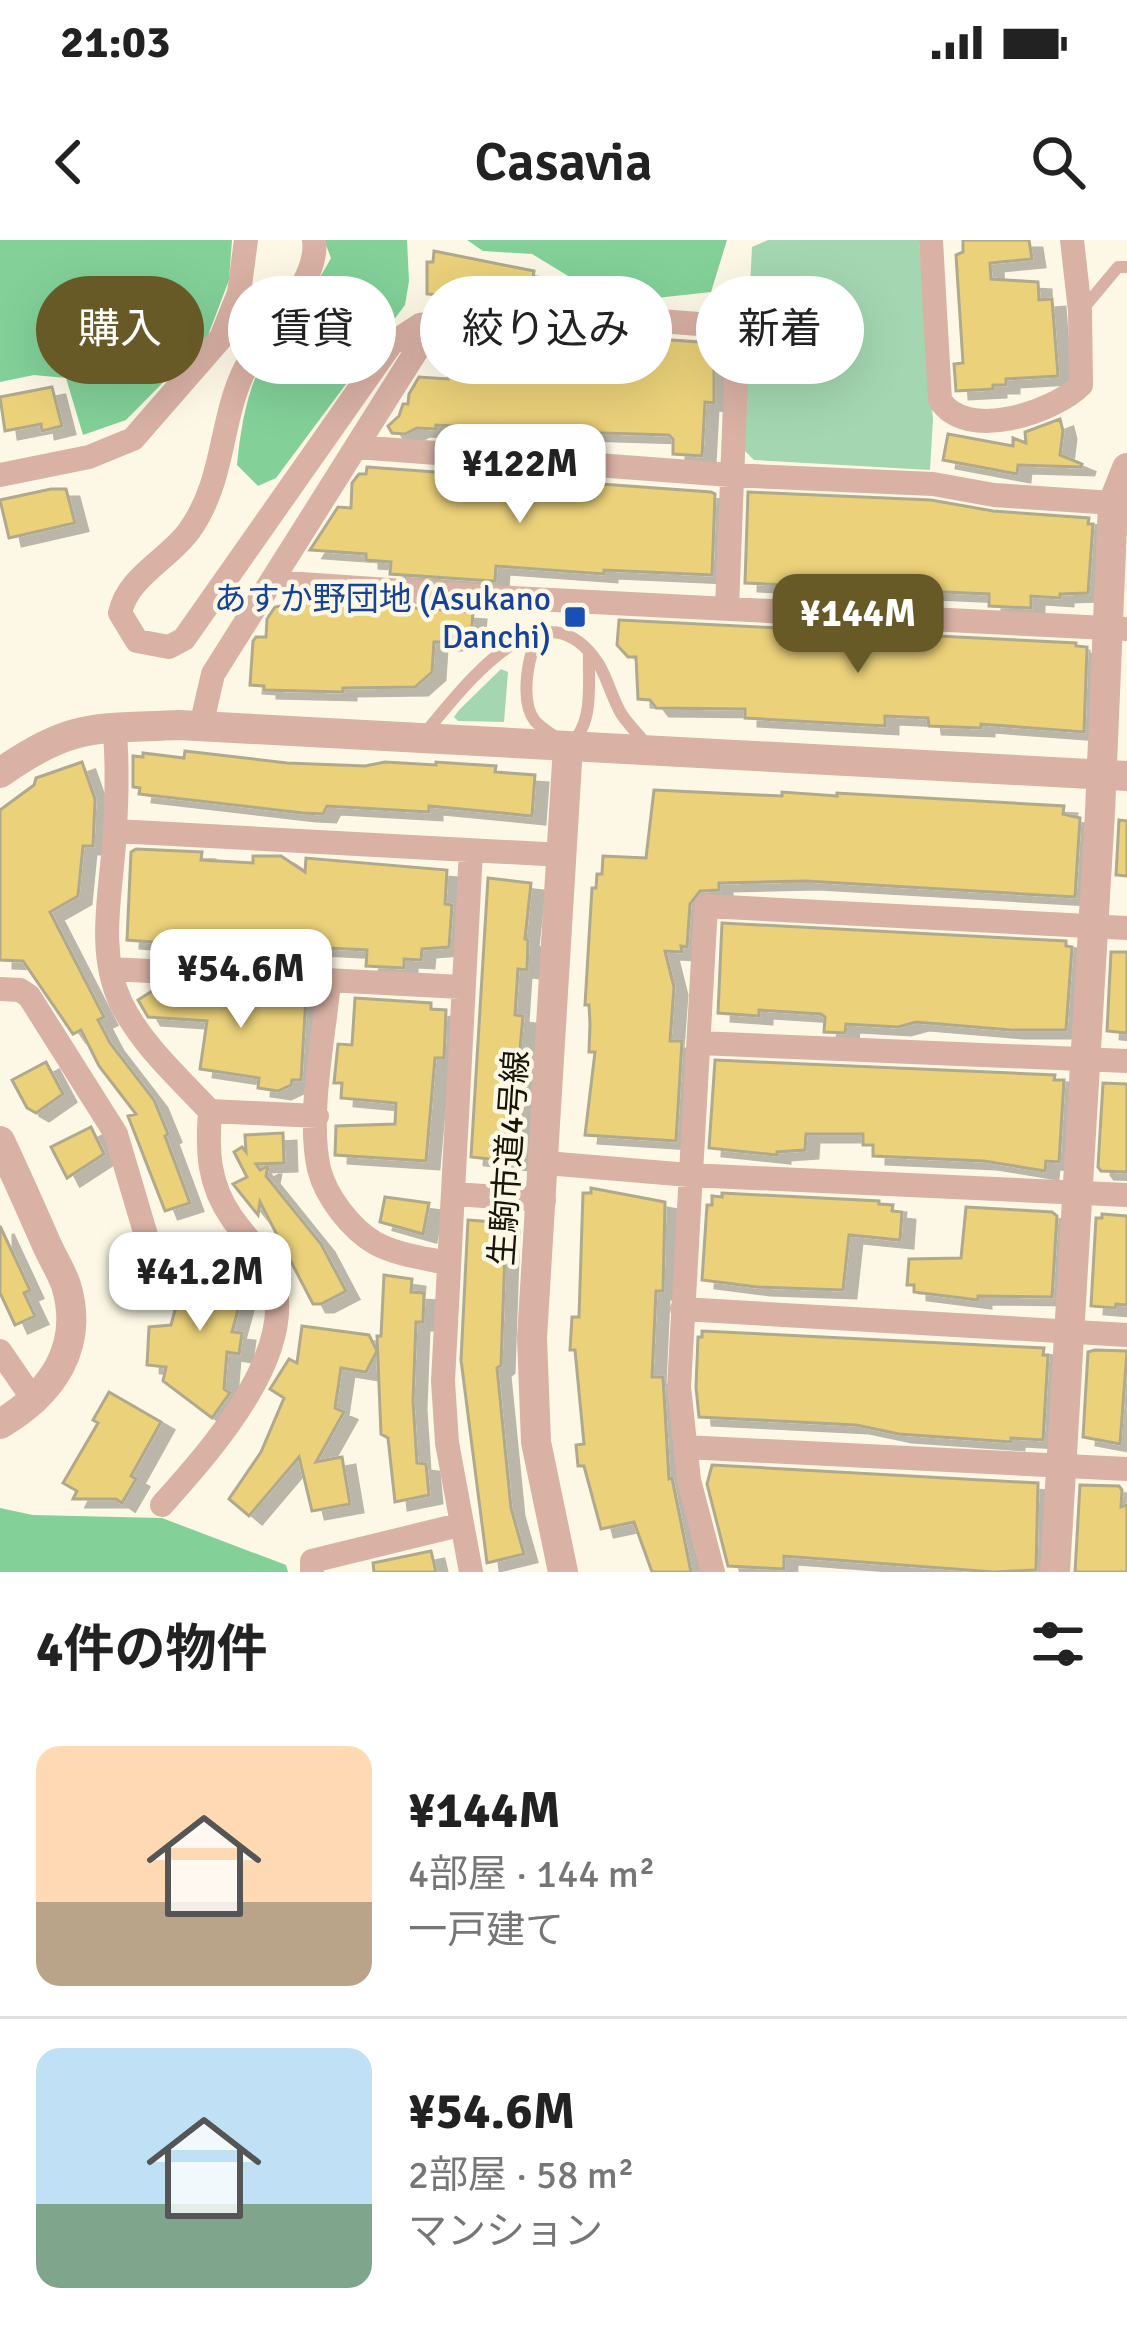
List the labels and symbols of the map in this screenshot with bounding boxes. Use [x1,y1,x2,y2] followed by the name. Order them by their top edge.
[436,424,604,526] pin: ¥122M
[774,574,942,676] pin: ¥144M
[214,579,551,658] place label: あすか野団地 (Asukano Danchi)
[562,604,588,630] marker: あすか野団地 (Asukano Danchi)
[143,929,339,1031] pin: ¥54.6M
[482,1049,537,1267] street label: 生駒市道4号線
[102,1232,298,1334] pin: ¥41.2M

